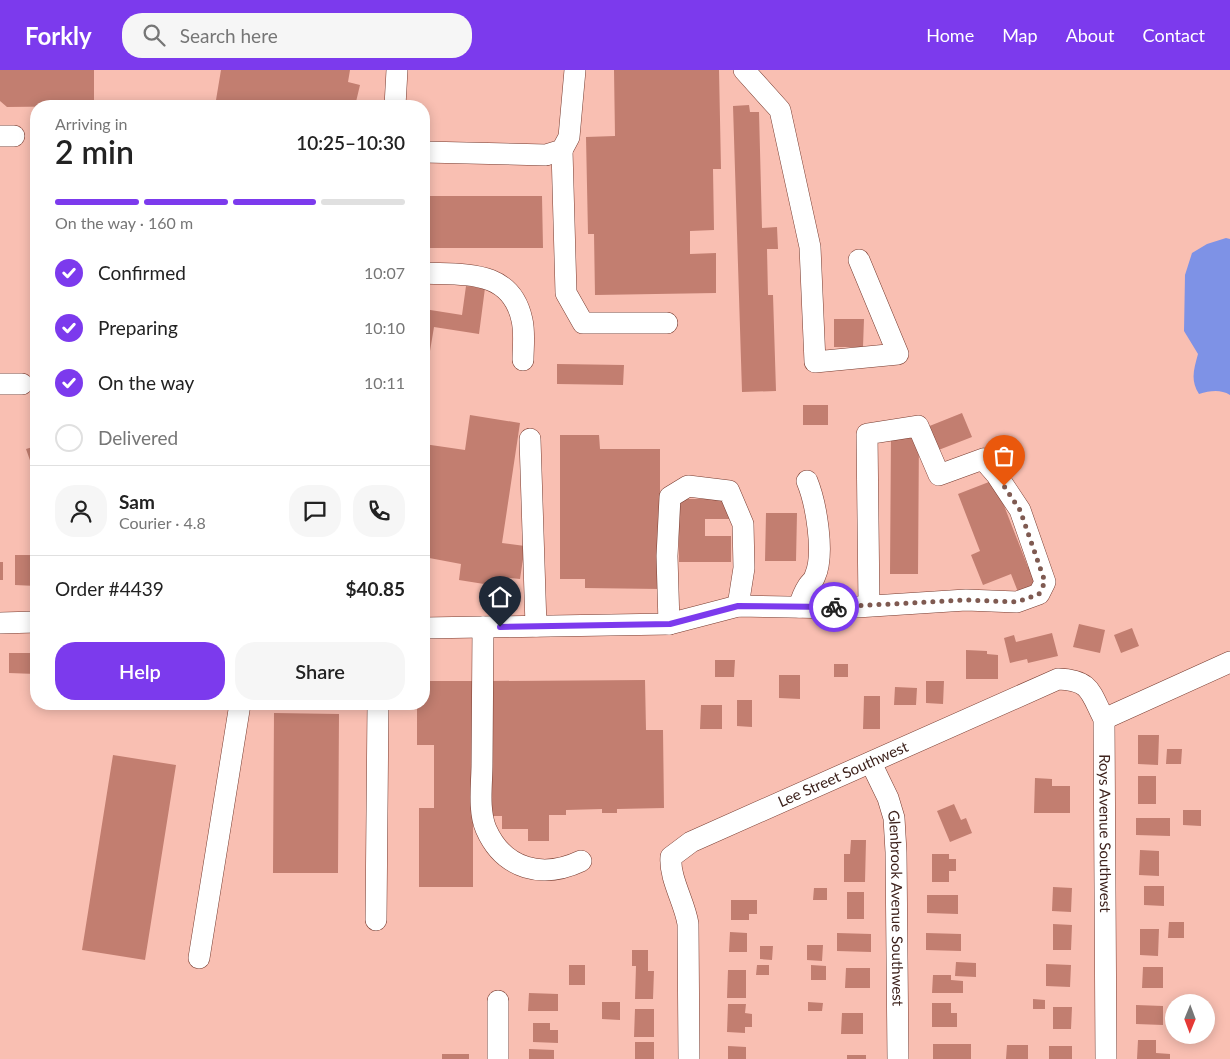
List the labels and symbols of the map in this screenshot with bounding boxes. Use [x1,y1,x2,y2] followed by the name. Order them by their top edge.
[983,435,1025,486] pin
[479,576,521,627] pin
[809,582,859,632] courier
[775,737,911,810] street label: Lee Street Southwest
[1096,754,1115,913] street label: Roys Avenue Southwest
[884,808,907,1007] street label: Glenbrook Avenue Southwest
[1165,994,1215,1044] north arrow

